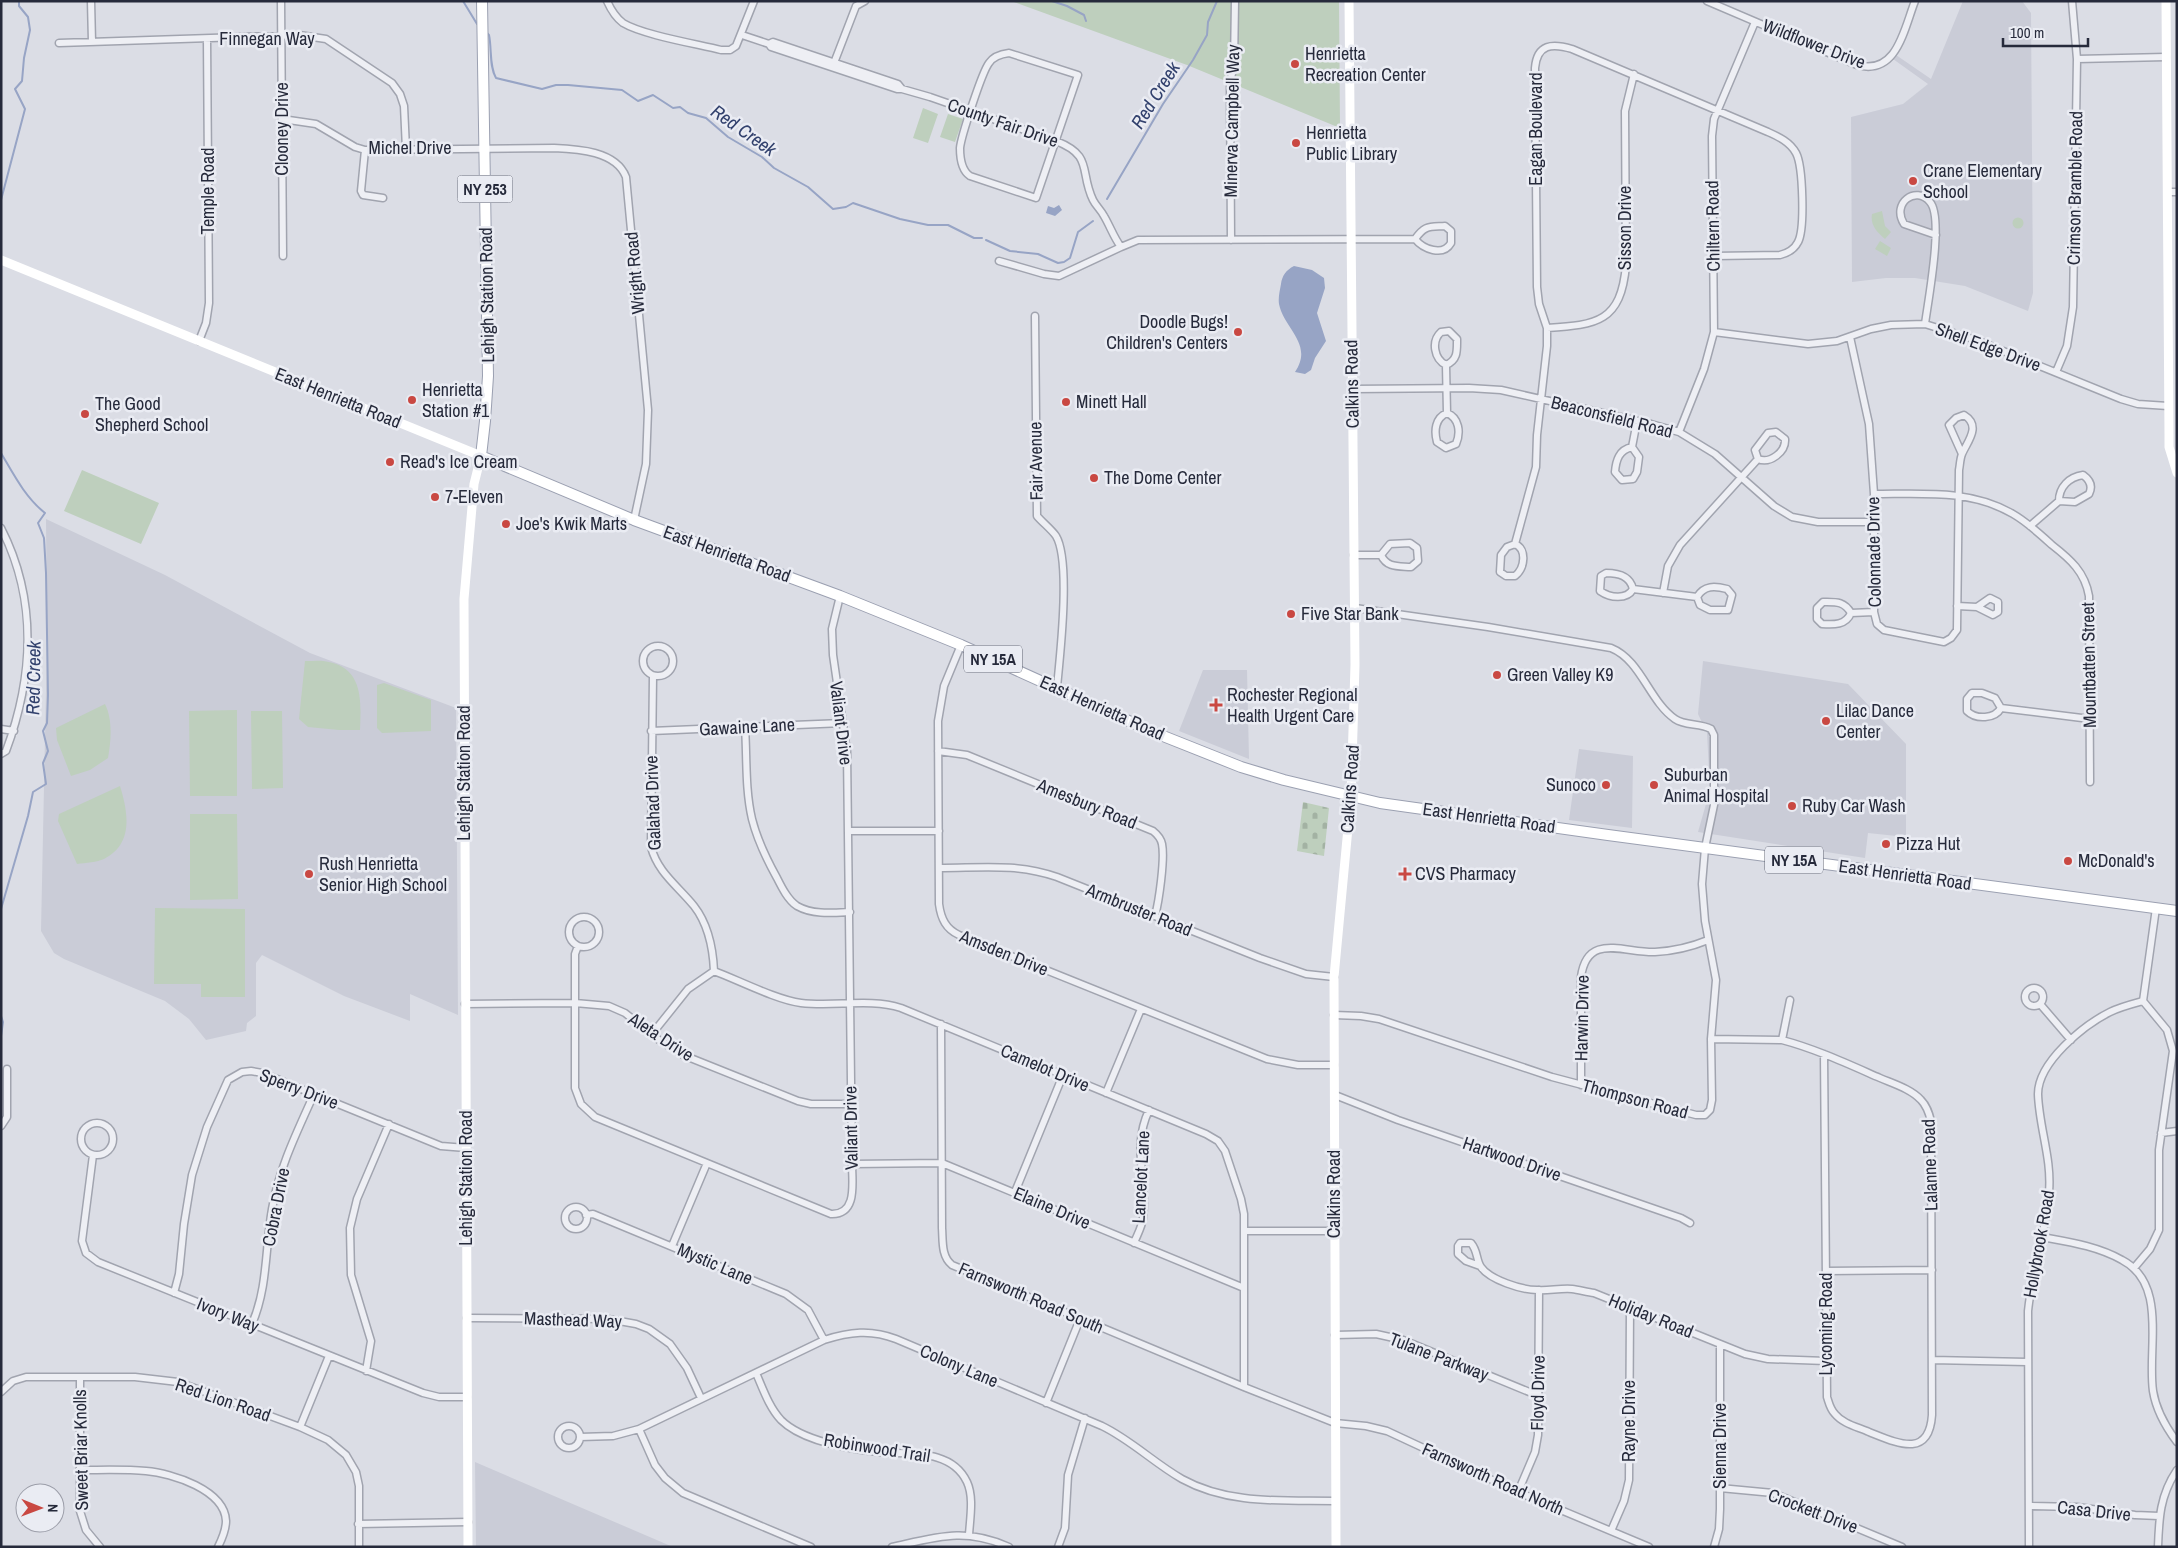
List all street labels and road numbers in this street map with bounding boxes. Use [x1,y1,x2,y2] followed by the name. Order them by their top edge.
[1759,12,1869,75] street label: Wildflower Drive
[219,26,315,51] street label: Finnegan Way
[1218,44,1245,198] street label: Minerva Campbell Way
[1523,72,1548,186] street label: Eagan Boulevard
[269,82,294,176] street label: Clooney Drive
[944,92,1062,153] street label: County Fair Drive
[2061,111,2088,265] street label: Crimson Bramble Road
[369,135,451,160] street label: Michel Drive
[195,148,220,234] street label: Temple Road
[458,175,512,202] road number: NY 253
[1699,180,1726,272] street label: Chiltern Road
[1612,186,1637,270] street label: Sisson Drive
[473,227,500,363] street label: Lehigh Station Road
[618,231,651,315] street label: Wright Road
[1932,316,2044,377] street label: Shell Edge Drive
[1338,339,1365,429] street label: Calkins Road
[271,361,405,434] street label: East Henrietta Road
[1549,389,1676,444] street label: Beaconsfield Road
[1022,421,1049,501] street label: Fair Avenue
[1860,496,1887,608] street label: Colonnade Drive
[660,519,794,588] street label: East Henrietta Road
[2075,602,2102,728] street label: Mountbatten Street
[964,646,1022,672] road number: NY 15A
[1036,669,1168,746] street label: East Henrietta Road
[824,680,859,766] street label: Valiant Drive
[451,705,476,841] street label: Lehigh Station Road
[698,712,796,741] street label: Gawaine Lane
[1334,744,1365,834] street label: Calkins Road
[638,755,667,851] street label: Galahad Drive
[1033,772,1141,835] street label: Amesbury Road
[1421,796,1557,839] street label: East Henrietta Road
[1765,846,1823,874] road number: NY 15A
[1837,853,1973,896] street label: East Henrietta Road
[1081,877,1196,942] street label: Armbruster Road
[955,923,1052,982] street label: Amsden Drive
[1568,975,1595,1061] street label: Harwin Drive
[623,1006,699,1067] street label: Aleta Drive
[997,1038,1093,1097] street label: Camelot Drive
[256,1062,342,1115] street label: Sperry Drive
[1579,1072,1691,1125] street label: Thompson Road
[837,1086,864,1170] street label: Valiant Drive
[453,1110,478,1246] street label: Lehigh Station Road
[1915,1119,1944,1211] street label: Lalanne Road
[1126,1130,1155,1224] street label: Lancelot Lane
[1460,1130,1565,1187] street label: Hartwood Drive
[1321,1150,1346,1238] street label: Calkins Road
[256,1165,295,1248] street label: Cobra Drive
[1010,1180,1094,1235] street label: Elaine Drive
[2017,1188,2060,1300] street label: Hollybrook Road
[674,1236,757,1291] street label: Mystic Lane
[955,1256,1107,1339] street label: Farnsworth Road South
[1813,1273,1838,1375] street label: Lycoming Road
[1605,1287,1697,1344] street label: Holiday Road
[193,1291,264,1339] street label: Ivory Way
[524,1305,623,1334] street label: Masthead Way
[1386,1326,1493,1387] street label: Tulane Parkway
[916,1338,1002,1393] street label: Colony Lane
[1524,1355,1551,1431] street label: Floyd Drive
[172,1372,274,1428] street label: Red Lion Road
[1616,1380,1641,1462] street label: Rayne Drive
[67,1389,94,1511] street label: Sweet Briar Knolls
[1707,1403,1732,1489] street label: Sienna Drive
[822,1427,932,1468] street label: Robinwood Trail
[1418,1436,1568,1521] street label: Farnsworth Road North
[1765,1482,1862,1539] street label: Crockett Drive
[2056,1494,2132,1527] street label: Casa Drive

